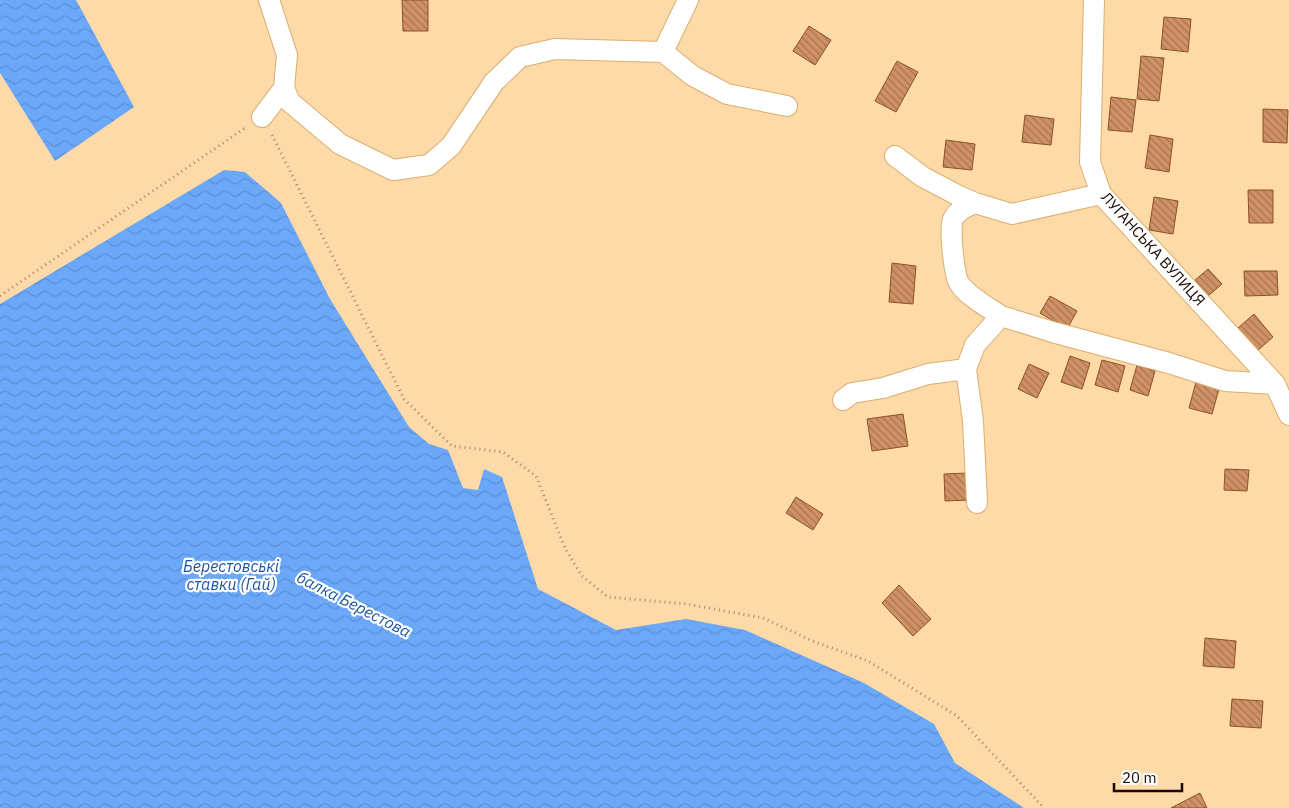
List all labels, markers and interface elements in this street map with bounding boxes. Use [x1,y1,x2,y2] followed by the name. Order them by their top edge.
[1097,188,1209,310] street label: ЛУГАНСЬКА ВУЛИЦЯ
[183,556,280,594] water label: Берестовські ставки (Гай)
[294,567,414,641] water label: балка Берестова
[1114,760,1182,792] scale bar
[1122,768,1157,787] text: 20 m

